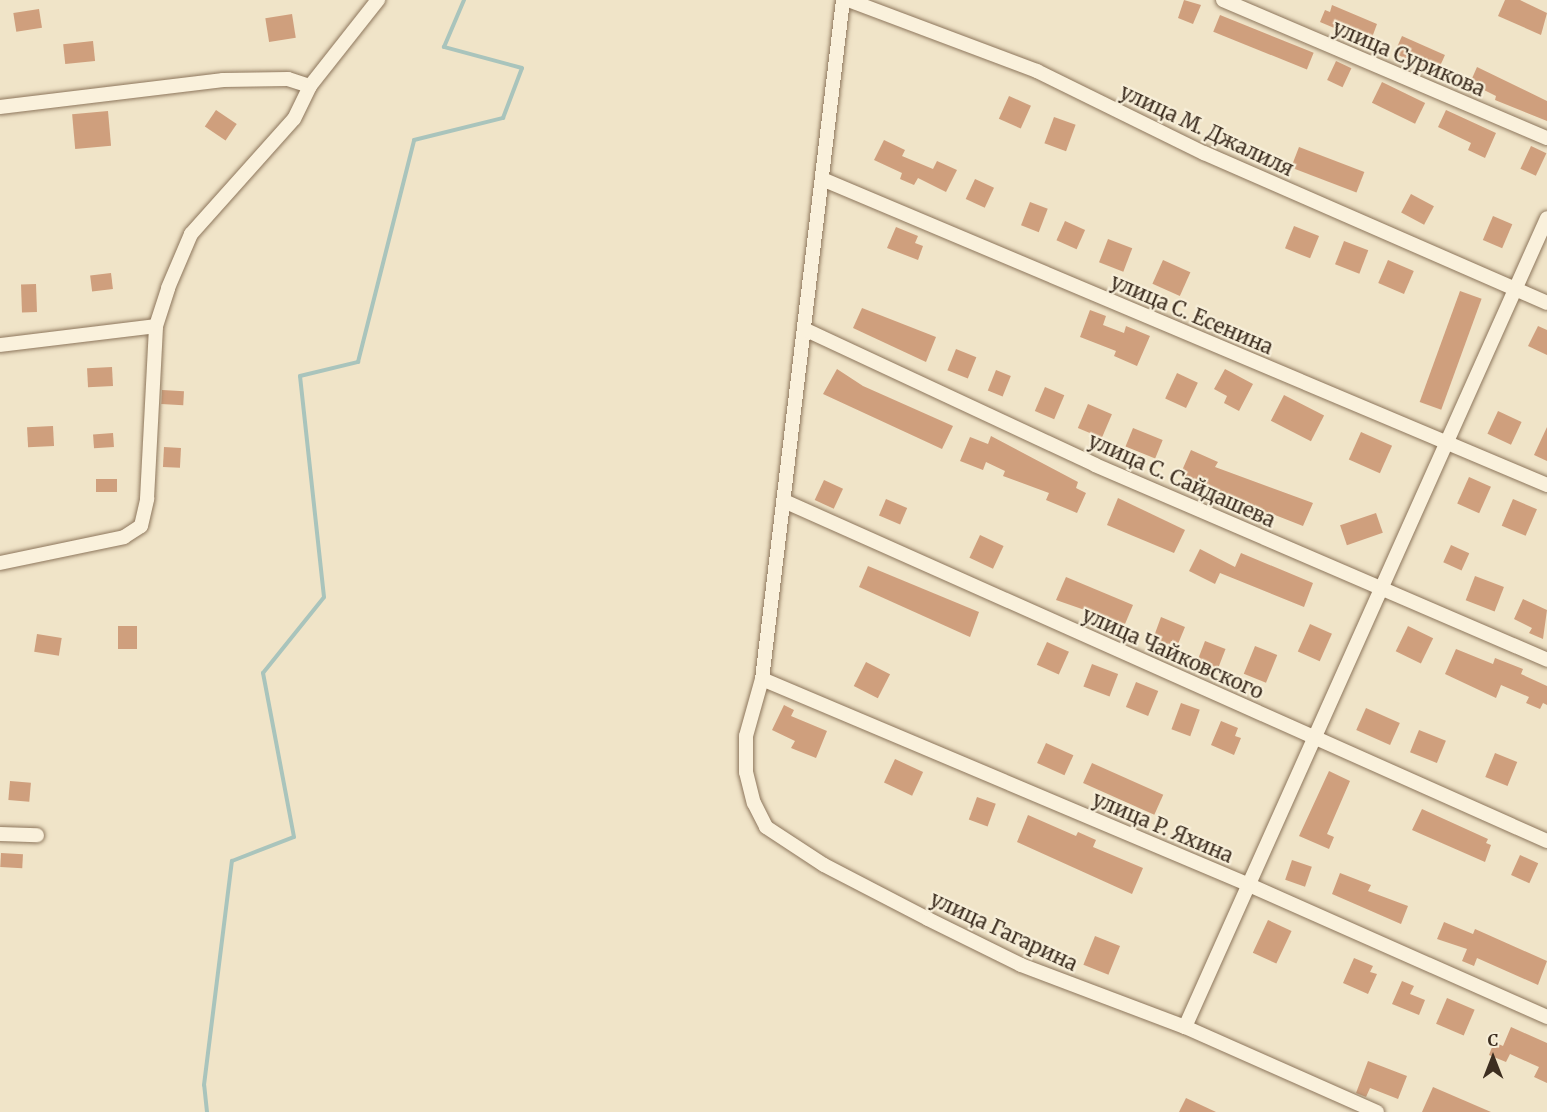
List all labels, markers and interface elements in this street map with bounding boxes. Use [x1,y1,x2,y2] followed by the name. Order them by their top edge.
[1329,15,1489,101] street label: улица Сурикова
[1116,79,1298,181] street label: улица М. Джалиля
[1107,269,1277,359] street label: улица С. Есенина
[1085,428,1279,532] street label: улица С. Сайдашева
[1079,602,1267,704] street label: улица Чайковского
[1089,787,1237,867] street label: улица Р. Яхина
[927,886,1081,976] street label: улица Гагарина
[1463,1028,1523,1088] north arrow
[1488,1030,1498,1050] text: С

